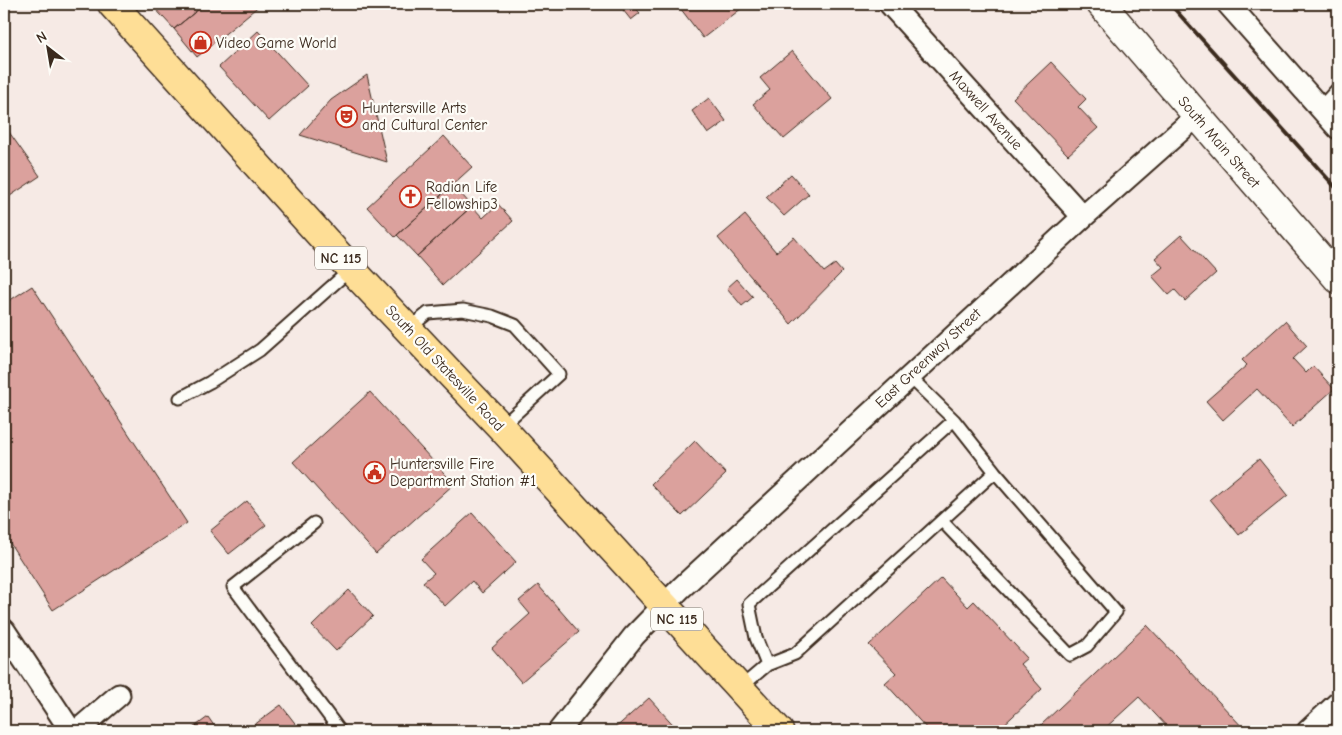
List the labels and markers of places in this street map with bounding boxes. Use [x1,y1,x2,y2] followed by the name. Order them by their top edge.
[188,31,212,55] shop icon: Video Game World
[216,34,337,52] place label: Video Game World
[362,99,487,134] place label: Huntersville Arts and Cultural Center
[334,105,358,129] theatre icon: Huntersville Arts and Cultural Center
[426,178,498,213] place label: Radian Life Fellowship3
[398,184,422,208] church icon: Radian Life Fellowship3
[390,455,536,490] place label: Huntersville Fire Department Station #1
[362,461,386,485] public building icon: Huntersville Fire Department Station #1

